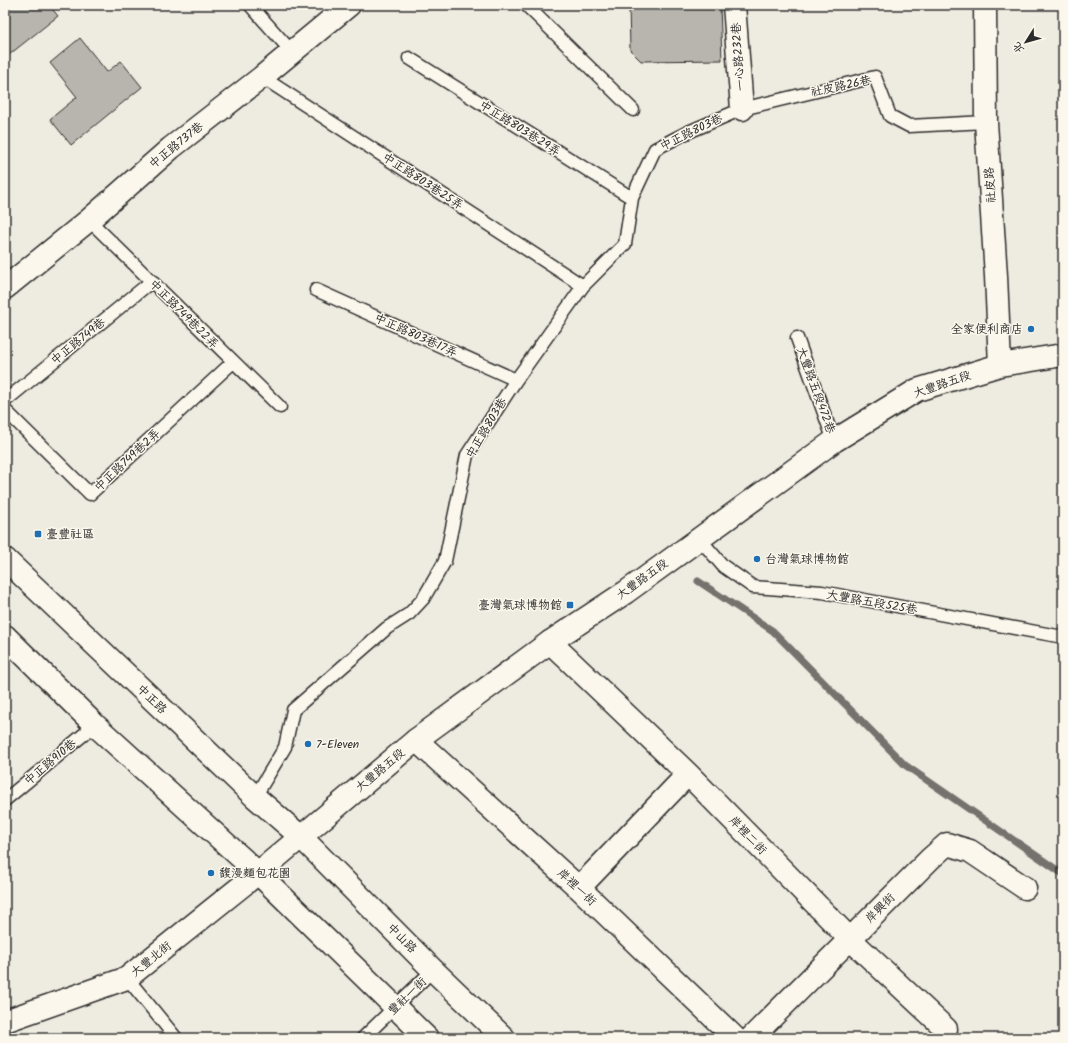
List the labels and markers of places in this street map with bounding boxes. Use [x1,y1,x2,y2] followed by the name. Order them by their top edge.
[951,320,1023,339] place label: 全家便利商店
[1026,324,1036,334] marker: 全家便利商店
[46,525,94,544] place label: 臺豐社區
[33,529,43,539] marker: 臺豐社區
[765,550,849,569] place label: 台灣氣球博物館
[752,554,762,564] marker: 台灣氣球博物館
[478,596,562,615] place label: 臺灣氣球博物館
[565,600,575,610] marker: 臺灣氣球博物館
[316,735,359,754] place label: 7-Eleven
[303,739,313,749] marker: 7-Eleven
[219,864,291,883] place label: 馥漫麵包花園
[206,868,216,878] marker: 馥漫麵包花園

